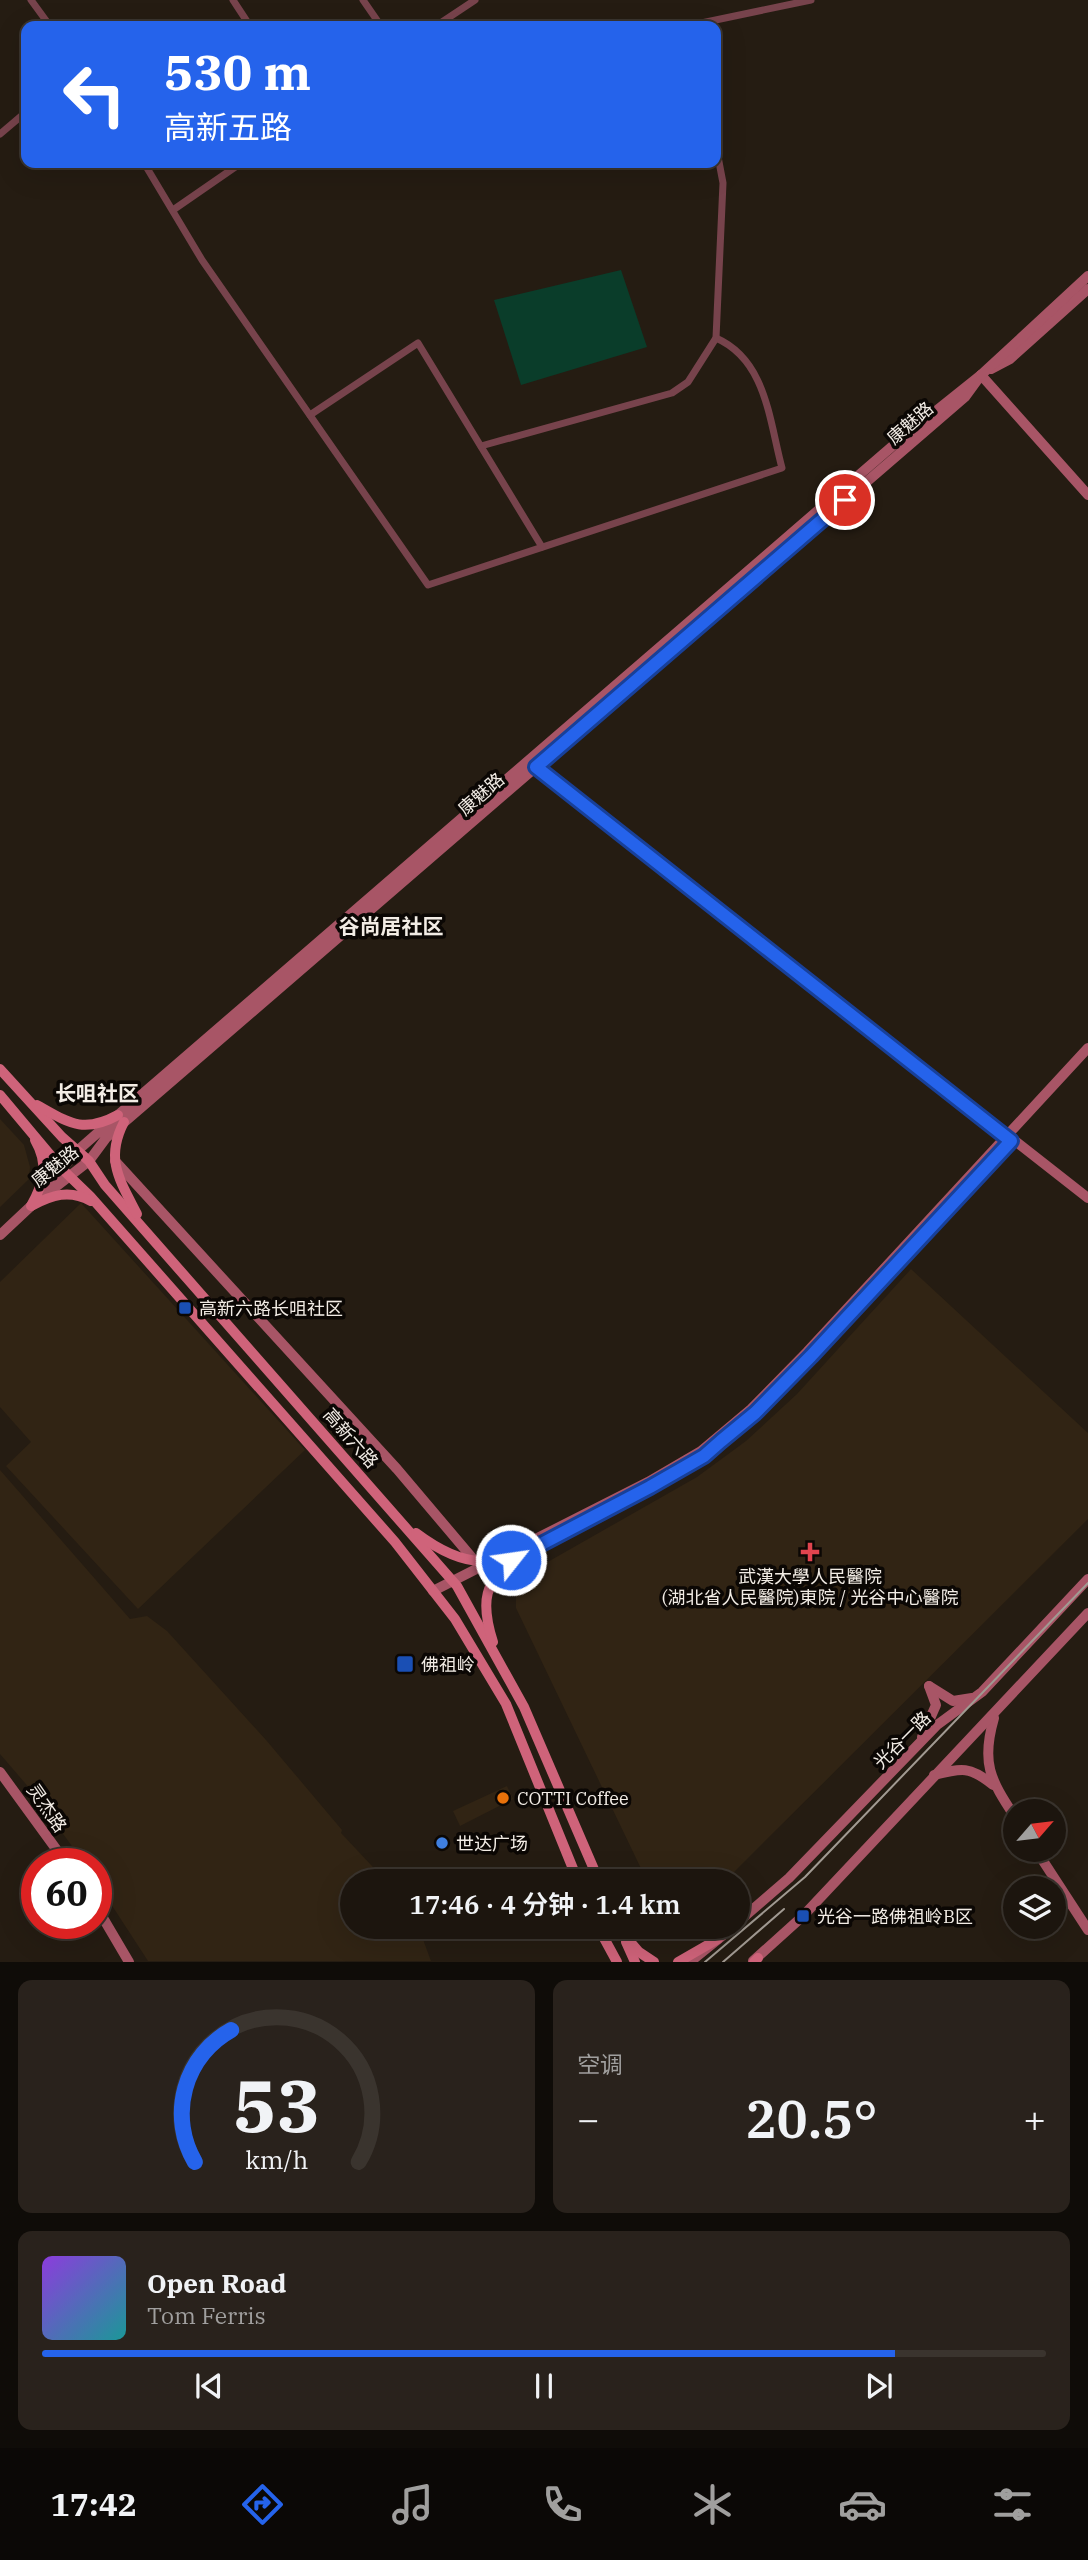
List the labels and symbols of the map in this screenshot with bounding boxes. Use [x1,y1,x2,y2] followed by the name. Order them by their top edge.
[882,397,938,449] street label: 康魅路
[815,470,875,530] pin
[453,768,509,820] street label: 康魅路
[339,912,444,940] district label: 谷尚居社区
[55,1079,139,1107] district label: 长咀社区
[27,1140,83,1192] street label: 康魅路
[199,1297,343,1320] place label: 高新六路长咀社区
[177,1300,193,1316] marker: 高新六路长咀社区
[319,1403,383,1473] street label: 高新六路
[474,1523,548,1597] position arrow
[800,1542,820,1562] marker: 武漢大學人民醫院 (湖北省人民醫院)東院 / 光谷中心醫院
[662,1565,958,1609] place label: 武漢大學人民醫院 (湖北省人民醫院)東院 / 光谷中心醫院
[421,1653,475,1676] place label: 佛祖岭
[395,1654,415,1674] marker: 佛祖岭
[868,1706,936,1774] street label: 光谷一路
[22,1779,72,1837] street label: 灵杰路
[517,1787,629,1810] place label: COTTI Coffee
[495,1790,511,1806] marker: COTTI Coffee
[1003,1799,1066,1862] north arrow
[456,1832,528,1855] place label: 世达广场
[434,1835,450,1851] marker: 世达广场
[21,1848,112,1939] speed limit sign: 60
[817,1905,973,1928] place label: 光谷一路佛祖岭B区
[795,1908,811,1924] marker: 光谷一路佛祖岭B区

